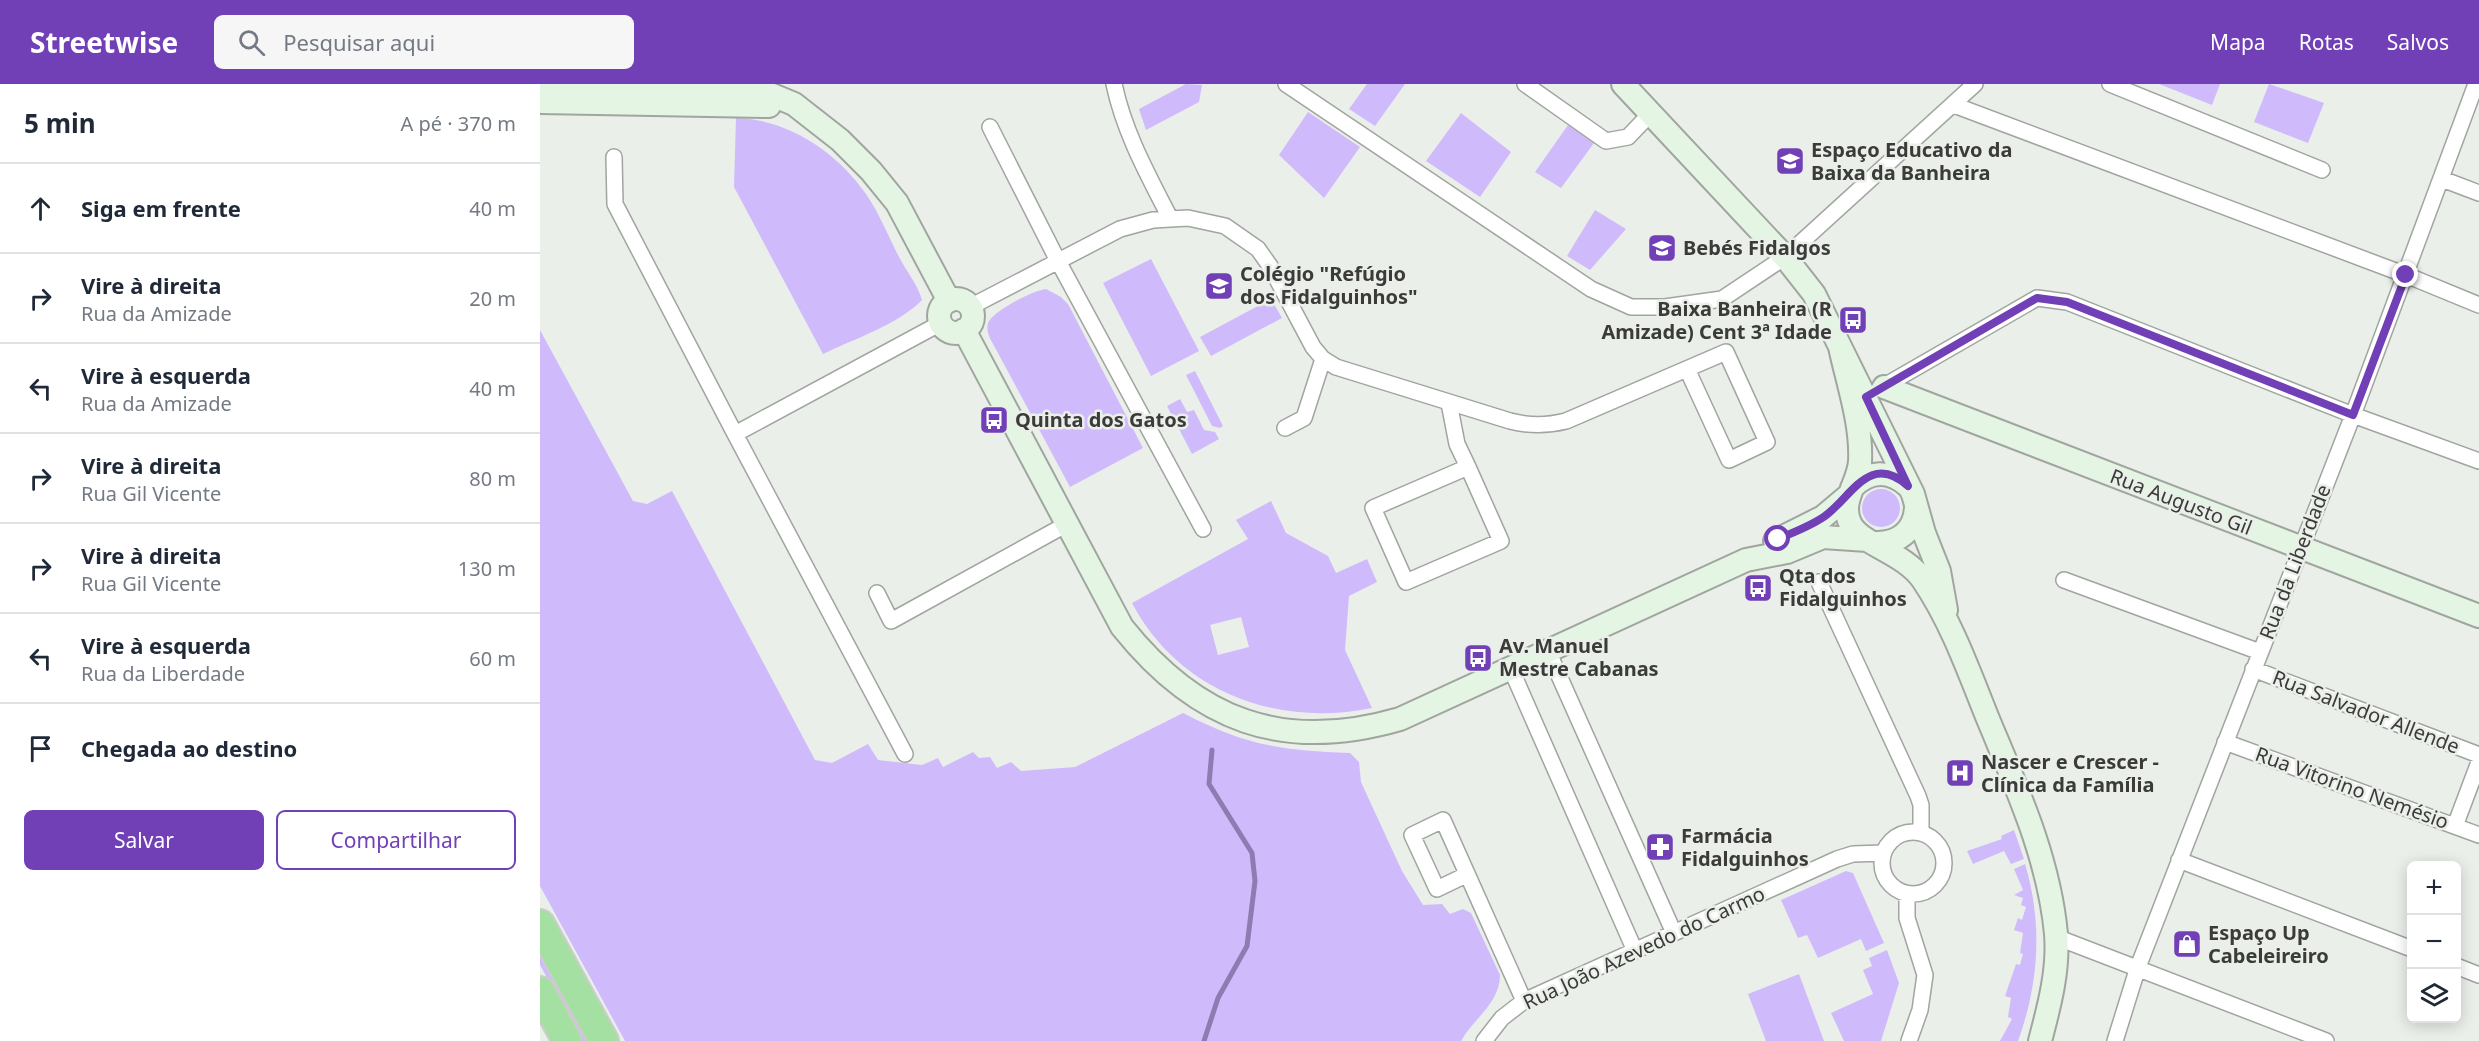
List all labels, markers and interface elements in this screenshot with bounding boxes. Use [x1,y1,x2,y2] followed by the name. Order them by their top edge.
[214,15,634,69] search box
[30,23,178,61] text: Streetwise
[235,26,268,59] icon: search
[283,27,435,57] text: Pesquisar aqui
[2210,28,2266,56] text: Mapa
[2299,28,2354,56] text: Rotas
[2387,28,2449,56] text: Salvos
[24,105,96,141] text: 5 min
[400,110,516,137] text: A pé · 370 m
[1811,136,2012,186] place label: Espaço Educativo da Baixa da Banheira
[1774,145,1806,177] school or university icon: Espaço Educativo da Baixa da Banheira
[24,192,57,225] icon: ahead
[81,193,241,223] text: Siga em frente
[469,195,516,222] text: 40 m
[1646,232,1678,264] school or university icon: Bebés Fidalgos
[1683,234,1831,261] place label: Bebés Fidalgos
[1240,260,1418,310] place label: Colégio "Refúgio dos Fidalguinhos"
[2392,261,2418,287] route end
[81,270,221,300] text: Vire à direita
[1203,270,1235,302] school or university icon: Colégio "Refúgio dos Fidalguinhos"
[24,282,57,315] icon: right
[469,285,516,312] text: 20 m
[1601,295,1833,345] place label: Baixa Banheira (R Amizade) Cent 3ª Idade
[81,300,232,327] text: Rua da Amizade
[1837,304,1869,336] bus stop icon: Baixa Banheira (R Amizade) Cent 3ª Idade
[81,360,251,390] text: Vire à esquerda
[24,372,57,405] icon: left
[469,375,516,402] text: 40 m
[81,390,232,417] text: Rua da Amizade
[978,404,1010,436] bus stop icon: Quinta dos Gatos
[1015,406,1187,433] place label: Quinta dos Gatos
[81,450,221,480] text: Vire à direita
[24,462,57,495] icon: right
[2106,462,2256,541] street label: Rua Augusto Gil
[469,465,516,492] text: 80 m
[81,480,221,507] text: Rua Gil Vicente
[2253,480,2337,643] street label: Rua da Liberdade
[1764,525,1790,551] route start
[81,540,221,570] text: Vire à direita
[24,552,57,585] icon: right
[458,555,516,582] text: 130 m
[1779,562,1907,612] place label: Qta dos Fidalguinhos
[81,570,221,597] text: Rua Gil Vicente
[1742,572,1774,604] bus stop icon: Qta dos Fidalguinhos
[81,630,251,660] text: Vire à esquerda
[1499,632,1659,682] place label: Av. Manuel Mestre Cabanas
[24,642,57,675] icon: left
[1462,642,1494,674] bus stop icon: Av. Manuel Mestre Cabanas
[469,645,516,672] text: 60 m
[81,660,245,687] text: Rua da Liberdade
[2269,663,2464,760] street label: Rua Salvador Allende
[24,732,57,765] icon: arrive
[81,733,297,763] text: Chegada ao destino
[2252,740,2453,835] street label: Rua Vitorino Nemésio
[1981,748,2159,798] place label: Nascer e Crescer - Clínica da Família
[1944,757,1976,789] hospital icon: Nascer e Crescer - Clínica da Família
[24,810,264,870] button: Salvar
[276,810,516,870] button: Compartilhar
[1681,822,1809,872] place label: Farmácia Fidalguinhos
[1644,831,1676,863] pharmacy icon: Farmácia Fidalguinhos
[2407,861,2461,1023] map controls
[2407,861,2461,915] button: +
[1518,880,1769,1016] street label: Rua João Azevedo do Carmo
[2407,915,2461,969] button: −
[2208,919,2329,969] place label: Espaço Up Cabeleireiro
[2171,928,2203,960] shop icon: Espaço Up Cabeleireiro
[2407,969,2461,1023] button: layers

